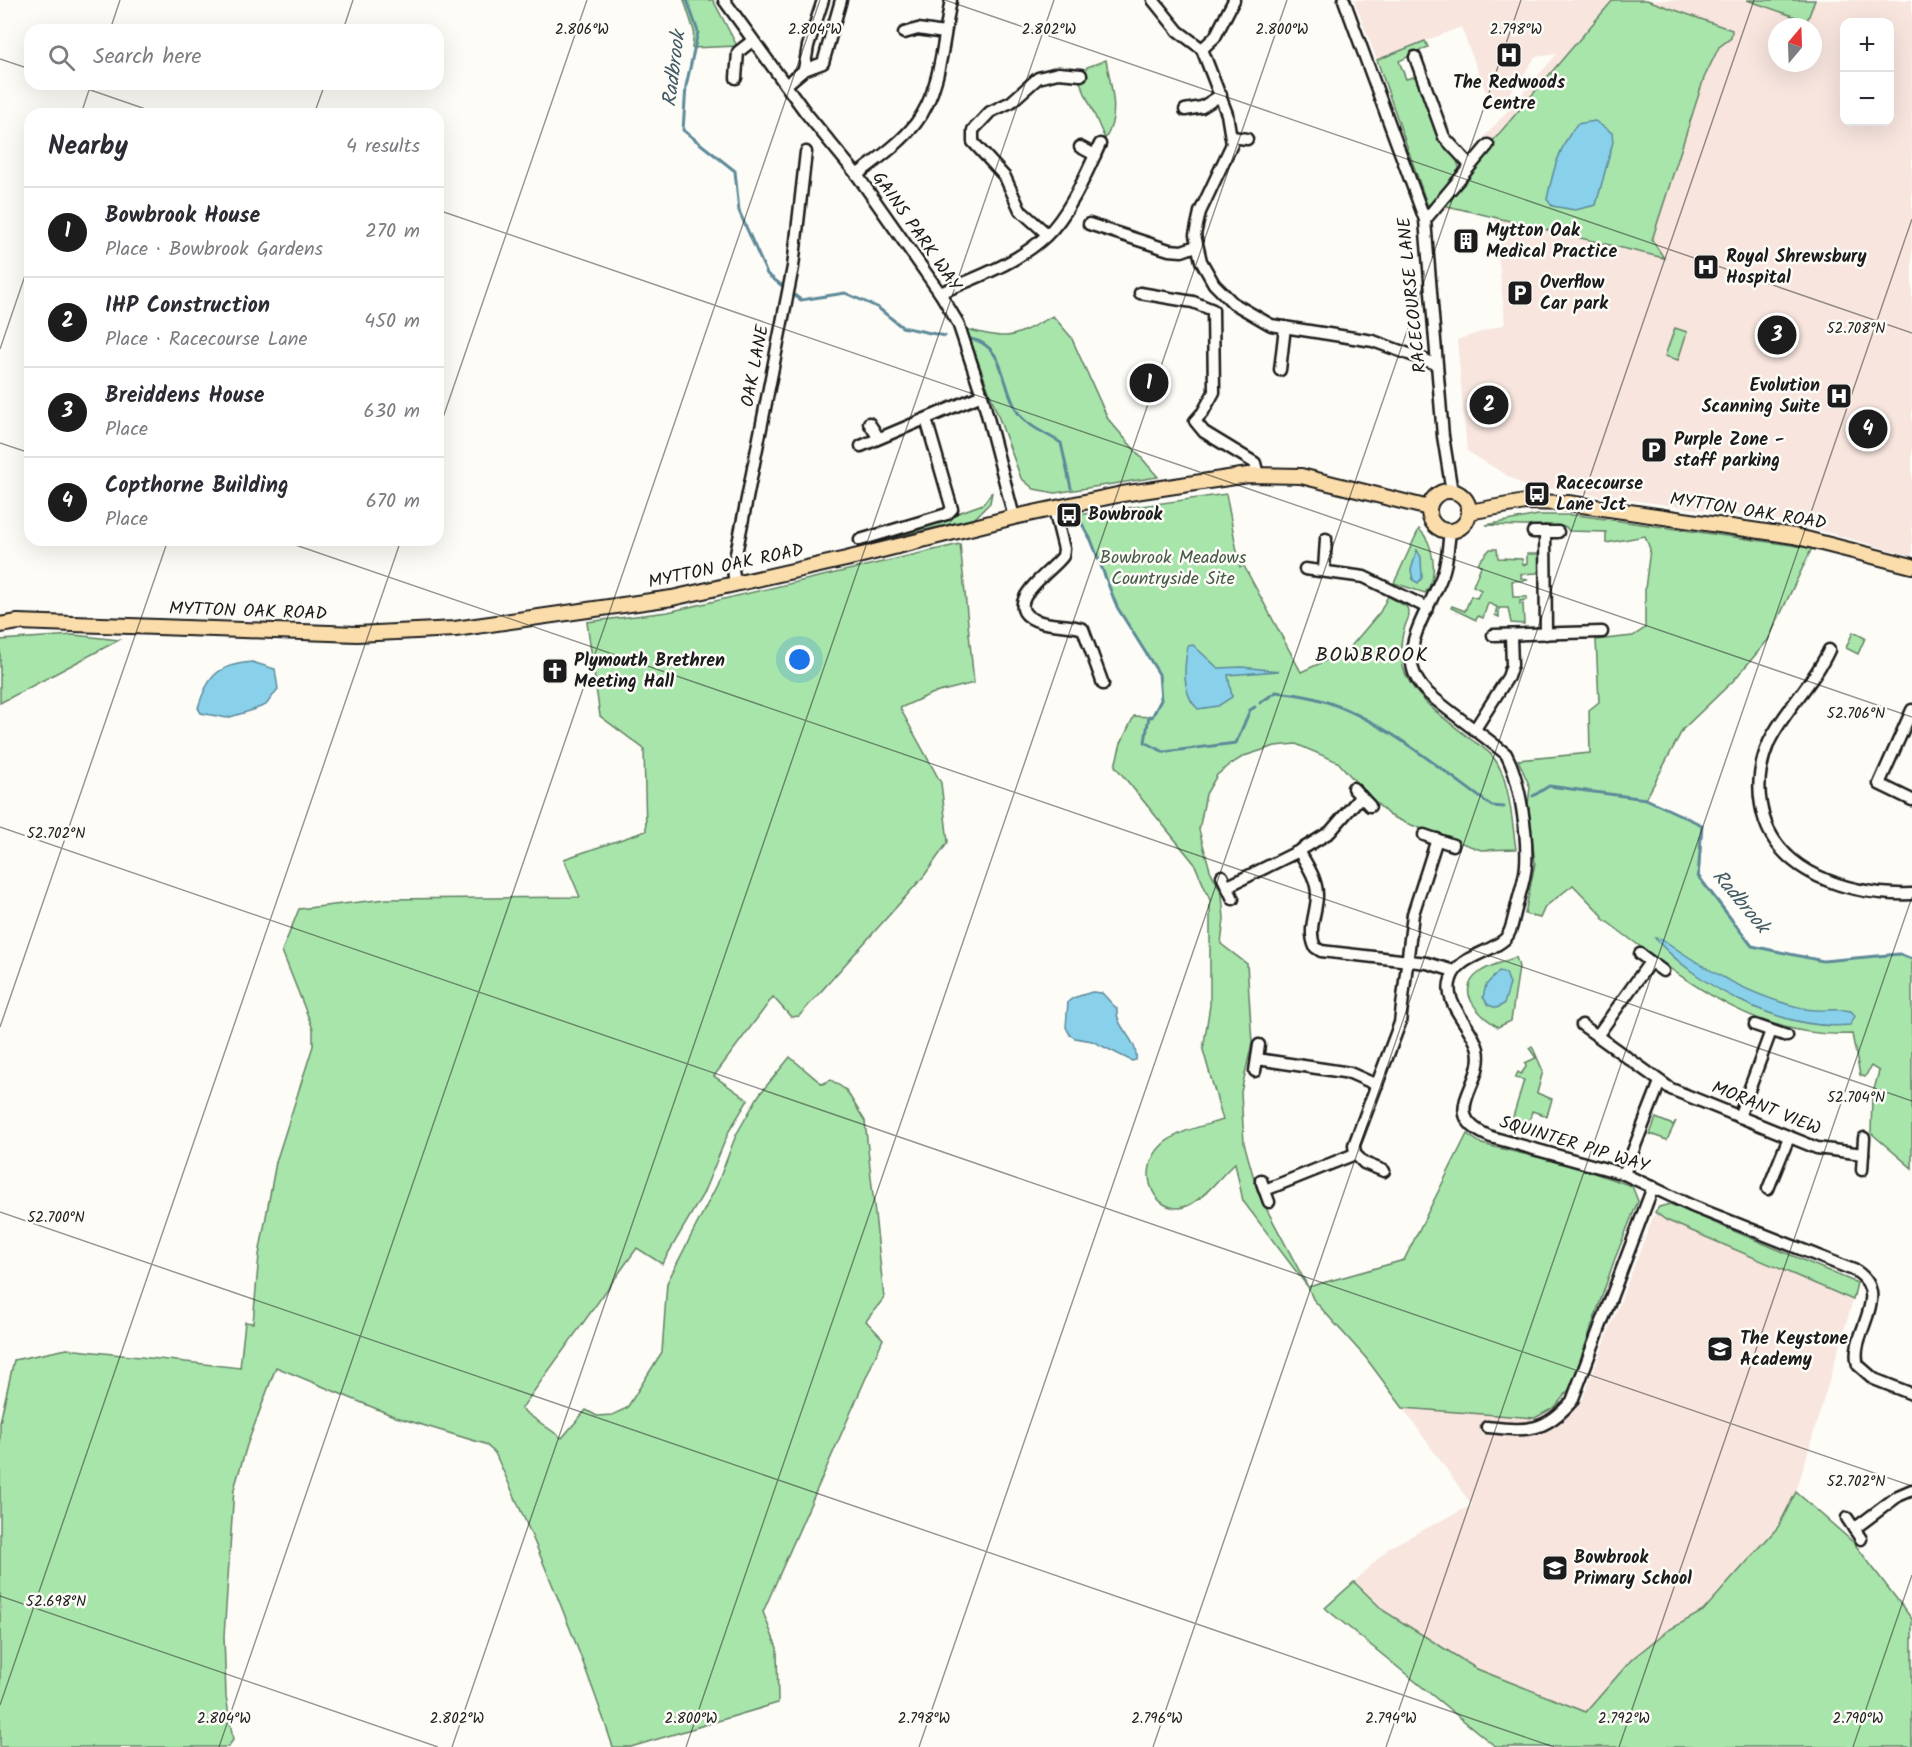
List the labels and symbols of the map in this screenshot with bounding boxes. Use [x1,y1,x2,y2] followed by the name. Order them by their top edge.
[555,18,609,42] text: 2.806°W
[788,18,842,42] text: 2.804°W
[1022,18,1076,42] text: 2.802°W
[1255,18,1309,42] text: 2.800°W
[1490,18,1542,42] text: 2.798°W
[1768,18,1822,72] north arrow
[655,27,696,109] water label: Radbrook
[1494,40,1524,70] hospital icon: The Redwoods Centre
[1453,69,1566,119] place label: The Redwoods Centre
[864,166,969,299] street label: GAINS PARK WAY
[1390,215,1436,374] street label: RACECOURSE LANE
[1486,217,1617,267] place label: Mytton Oak Medical Practice
[1451,226,1481,256] building icon: Mytton Oak Medical Practice
[1726,243,1867,293] place label: Royal Shrewsbury Hospital
[1691,252,1721,282] hospital icon: Royal Shrewsbury Hospital
[1540,269,1609,319] place label: Overflow Car park
[1505,278,1535,308] parking icon: Overflow Car park
[1758,312,1796,358] pin: 3
[1826,317,1886,341] text: 52.708°N
[734,322,778,410] street label: OAK LANE
[1130,360,1168,406] pin: 1
[1702,372,1820,422] place label: Evolution Scanning Suite
[1824,381,1854,411] hospital icon: Evolution Scanning Suite
[1470,382,1508,428] pin: 2
[1848,406,1888,452] pin: 4
[1674,426,1784,476] place label: Purple Zone - staff parking
[1639,435,1669,465] parking icon: Purple Zone - staff parking
[1556,470,1643,520] place label: Racecourse Lane Jct
[1522,479,1552,509] bus stop icon: Racecourse Lane Jct
[1668,485,1829,539] street label: MYTTON OAK ROAD
[1054,500,1084,530] bus stop icon: Bowbrook
[1088,501,1163,530] place label: Bowbrook
[646,536,807,598] street label: MYTTON OAK ROAD
[1100,544,1247,594] park label: Bowbrook Meadows Countryside Site
[168,595,328,629] street label: MYTTON OAK ROAD
[1315,640,1429,672] district label: BOWBROOK
[785,645,814,674] your location
[574,647,725,697] place label: Plymouth Brethren Meeting Hall
[540,656,570,686] church icon: Plymouth Brethren Meeting Hall
[1827,702,1885,726] text: 52.706°N
[27,822,85,846] text: 52.702°N
[1703,863,1778,943] water label: Radbrook
[1707,1074,1825,1144] street label: MORANT VIEW
[1827,1086,1885,1110] text: 52.704°N
[1496,1108,1653,1182] street label: SQUINTER PIP WAY
[27,1206,85,1230] text: 52.700°N
[1740,1325,1848,1375] place label: The Keystone Academy
[1705,1334,1735,1364] school or university icon: The Keystone Academy
[1827,1470,1885,1494] text: 52.702°N
[1574,1544,1692,1594] place label: Bowbrook Primary School
[1540,1553,1570,1583] school or university icon: Bowbrook Primary School
[26,1590,86,1614] text: 52.698°N
[197,1707,251,1731] text: 2.804°W
[430,1707,484,1731] text: 2.802°W
[664,1707,718,1731] text: 2.800°W
[898,1707,950,1731] text: 2.798°W
[1131,1707,1183,1731] text: 2.796°W
[1365,1707,1417,1731] text: 2.794°W
[1598,1707,1650,1731] text: 2.792°W
[1833,1707,1884,1731] text: 2.790°W

